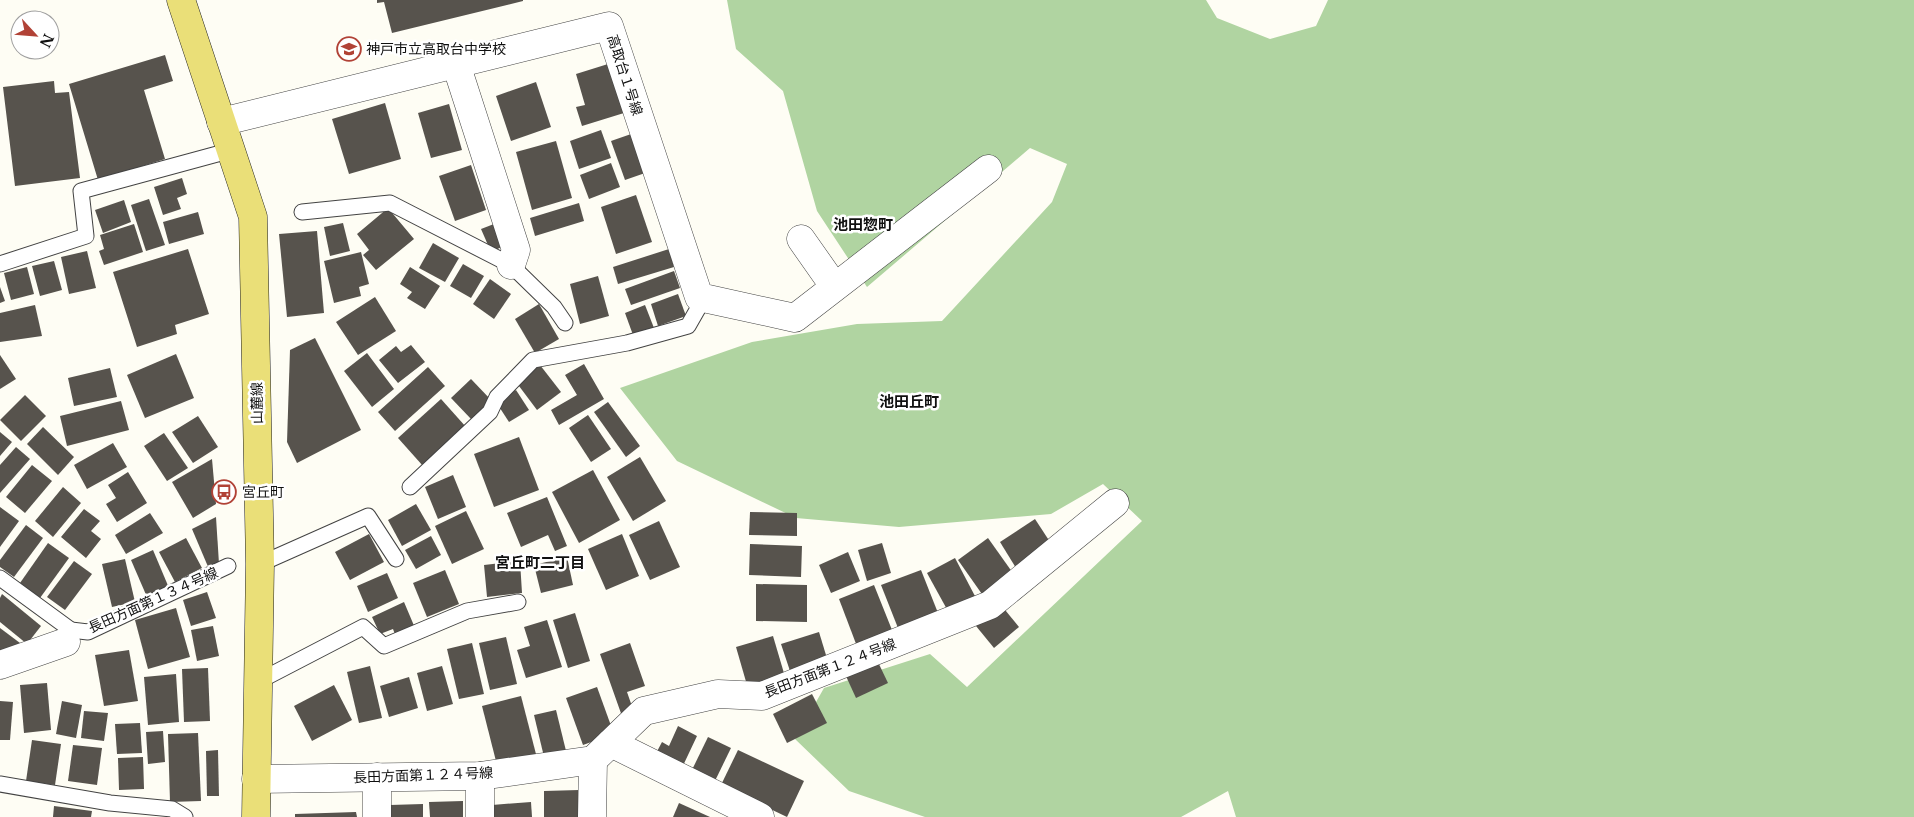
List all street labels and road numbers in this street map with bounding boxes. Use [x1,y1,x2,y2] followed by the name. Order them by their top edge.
[603,32,647,118] street label: 高取台１号線
[248,382,266,424] street label: 山麓線
[85,563,221,637] street label: 長田方面第１３４号線
[761,635,899,701] street label: 長田方面第１２４号線
[353,764,493,786] street label: 長田方面第１２４号線

